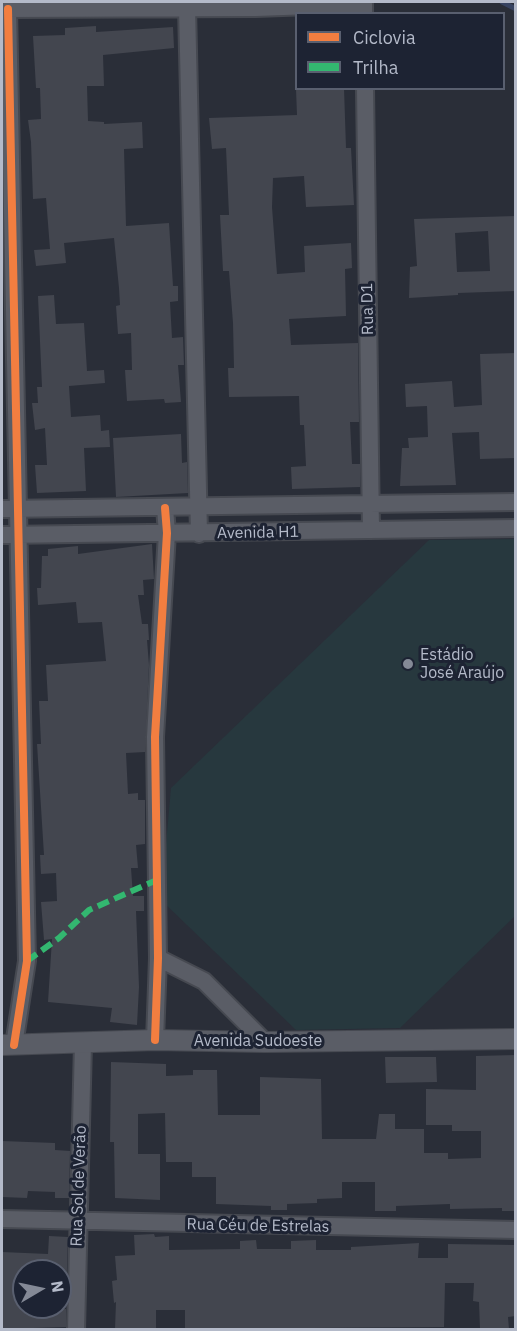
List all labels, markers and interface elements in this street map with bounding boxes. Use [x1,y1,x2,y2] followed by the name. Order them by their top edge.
[295,12,505,90] legend
[353,26,416,49] text: Ciclovia
[353,56,398,79] text: Trilha
[358,283,378,335] street label: Rua D1
[217,523,299,543] street label: Avenida H1
[420,645,504,683] place label: Estádio José Araújo
[401,657,415,671] marker: Estádio José Araújo
[194,1031,322,1051] street label: Avenida Sudoeste
[67,1125,91,1247] street label: Rua Sol de Verão
[186,1215,330,1237] street label: Rua Céu de Estrelas
[12,1259,72,1319] north arrow
[47,1279,69,1294] text: N

